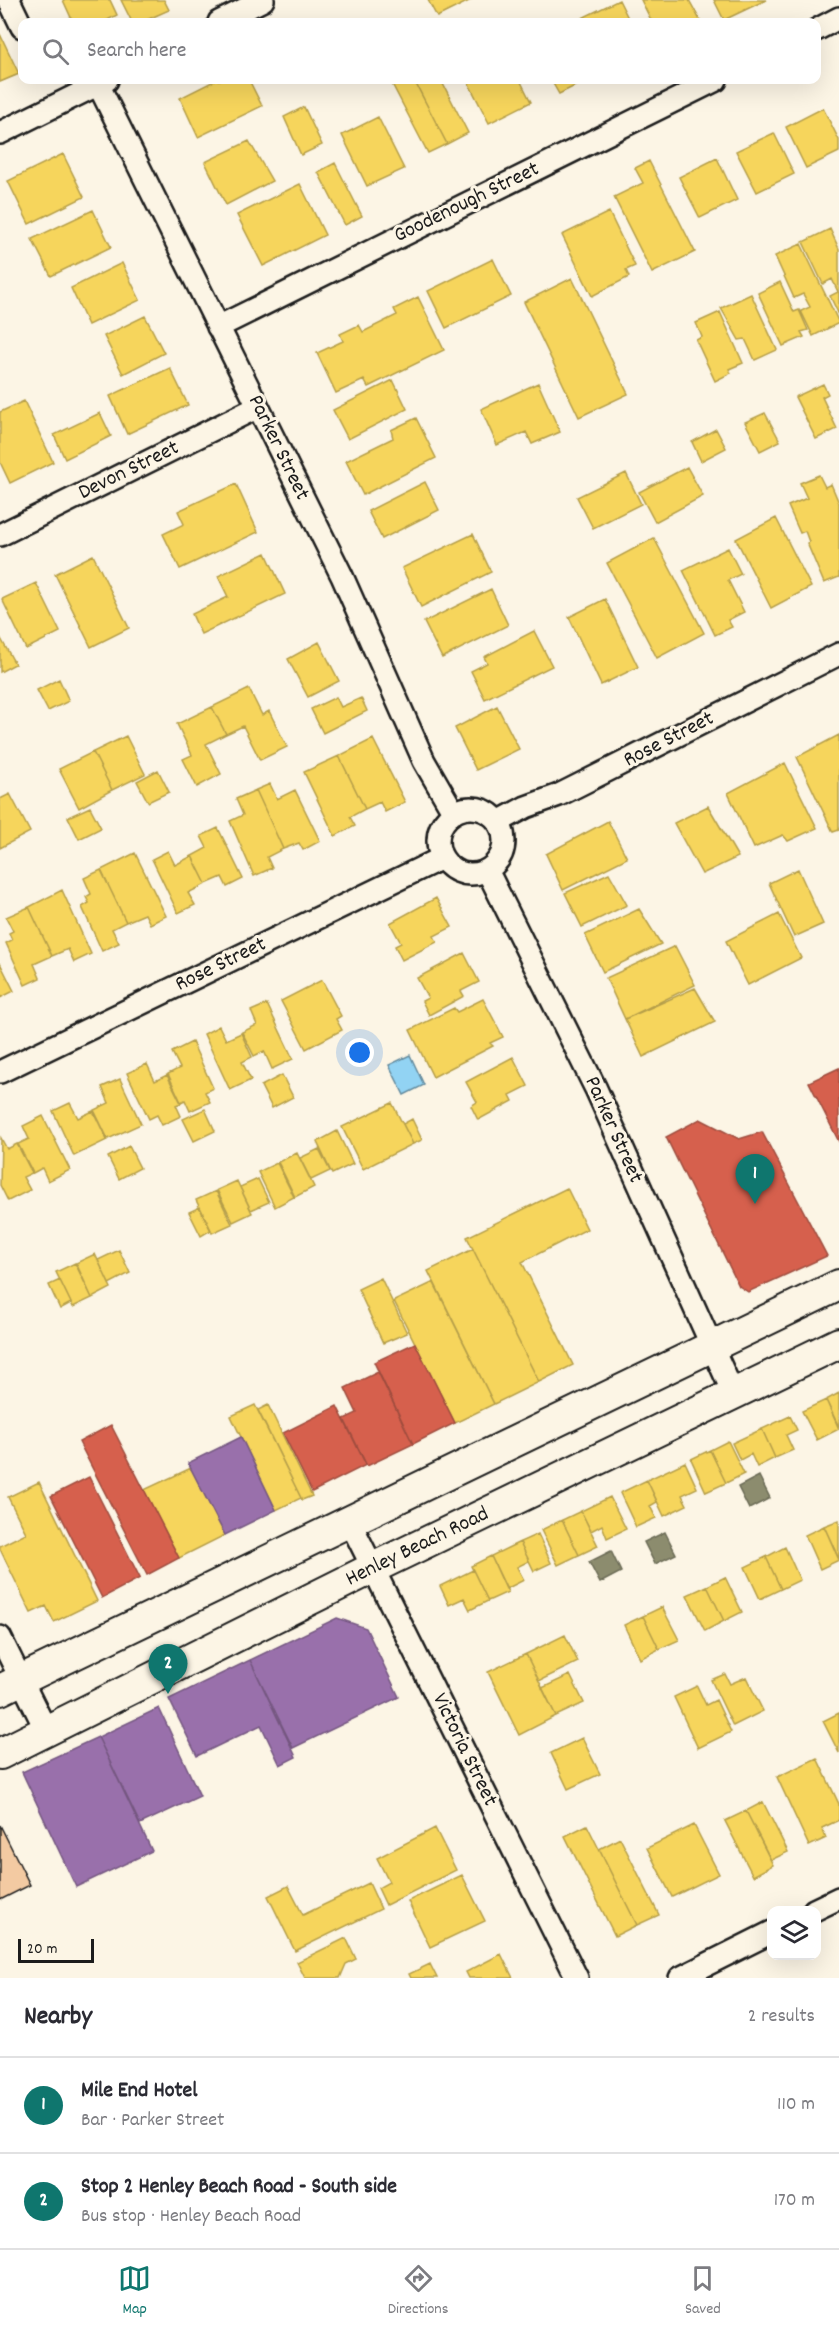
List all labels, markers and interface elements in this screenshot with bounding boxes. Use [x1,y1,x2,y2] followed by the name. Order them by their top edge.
[18,18,821,84] search box
[39,35,72,68] icon: search
[87,36,186,67] text: Search here
[389,154,545,252] street label: Goodenough Street
[239,390,317,506] street label: Parker Street
[73,433,185,509] street label: Devon Street
[618,704,720,776] street label: Rose Street
[170,930,272,1000] street label: Rose Street
[345,1038,374,1067] your location
[576,1072,650,1188] street label: Parker Street
[736,1154,774,1204] pin: 1
[340,1499,494,1595] street label: Henley Beach Road
[148,1644,188,1694] pin: 2
[423,1688,505,1812] street label: Victoria Street
[767,1906,821,1960] map controls
[767,1906,821,1960] button: layers
[18,1936,94,1964] scale bar
[27,1938,57,1961] text: 20 m
[24,1999,92,2036] text: Nearby
[748,2003,815,2031] text: 2 results
[81,2076,197,2107] text: Mile End Hotel
[41,2091,46,2119] text: 1
[777,2091,815,2119] text: 110 m
[81,2107,225,2135] text: Bar · Parker Street
[81,2172,397,2203] text: Stop 2 Henley Beach Road - South side
[39,2187,48,2215] text: 2
[774,2187,815,2215] text: 170 m
[81,2203,301,2231] text: Bus stop · Henley Beach Road
[118,2262,151,2321] tab: Map
[388,2262,448,2321] tab: Directions
[685,2262,721,2321] tab: Saved

